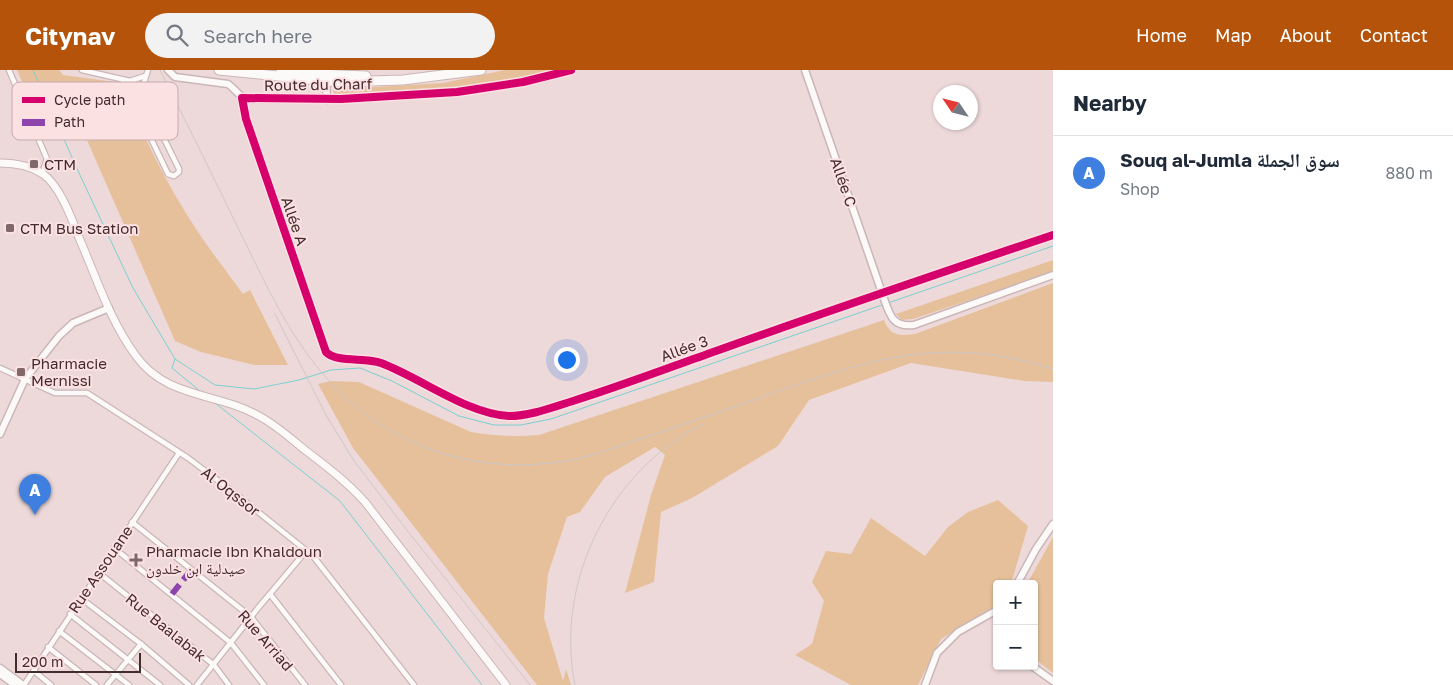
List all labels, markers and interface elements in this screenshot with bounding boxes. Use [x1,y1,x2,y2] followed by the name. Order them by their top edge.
[145,13,495,58] search box
[25,21,115,50] text: Citynav
[163,21,191,49] icon: search
[203,24,312,47] text: Search here
[1136,24,1187,46] text: Home
[1215,24,1252,46] text: Map
[1280,24,1332,46] text: About
[1360,24,1428,46] text: Contact
[264,74,373,94] street label: Route du Charf
[12,82,178,140] legend
[933,85,978,130] north arrow
[1073,90,1147,116] text: Nearby
[54,91,125,108] text: Cycle path
[54,113,85,130] text: Path
[1120,148,1340,171] text: Souq al-Jumla سوق الجملة
[44,155,76,173] place label: CTM
[827,155,861,209] street label: Allée C
[28,158,40,170] marker: CTM
[1083,163,1095,183] text: A
[1385,163,1433,183] text: 880 m
[1120,179,1160,199] text: Shop
[278,194,312,248] street label: Allée A
[20,219,139,237] place label: CTM Bus Station
[4,222,16,234] marker: CTM Bus Station
[658,331,710,365] street label: Allée 3
[554,347,580,373] your location
[31,354,107,389] place label: Pharmacie Mernissi
[15,366,27,378] marker: Pharmacie Mernissi
[198,463,264,520] street label: Al Oqssor
[19,474,51,515] pin: A
[64,522,136,616] street label: Rue Assouane
[146,542,322,579] place label: Pharmacie Ibn Khaldoun صيدلية ابن خلدون
[130,554,142,566] marker: Pharmacie Ibn Khaldoun صيدلية ابن خلدون
[993,580,1038,670] map controls
[993,580,1038,625] button: +
[122,589,210,665] street label: Rue Baalabak
[235,606,297,674] street label: Rue Arriad
[993,625,1038,670] button: −
[15,650,141,673] scale bar
[22,653,63,670] text: 200 m

